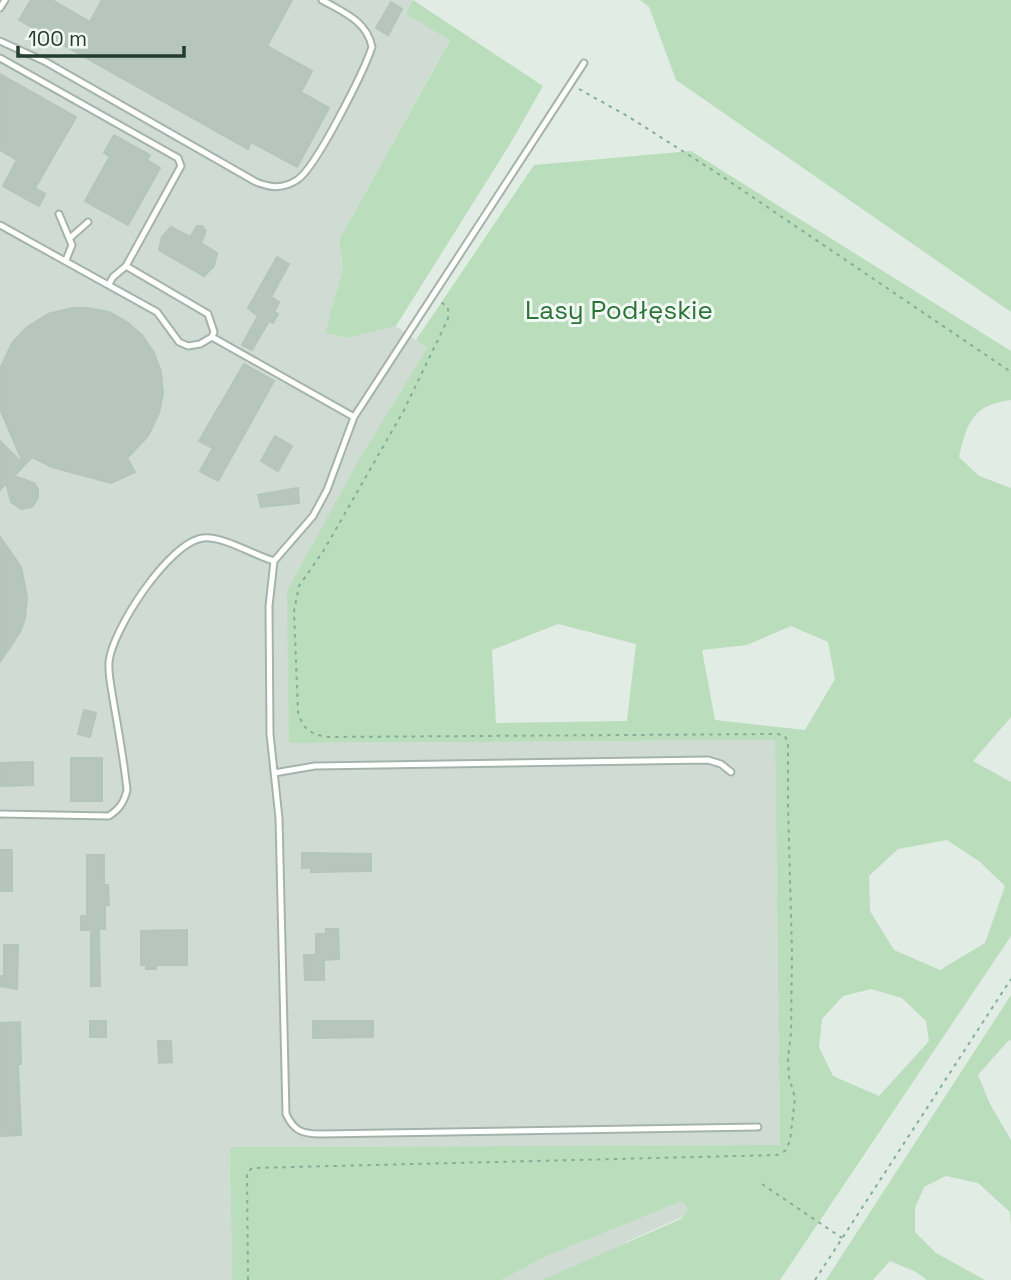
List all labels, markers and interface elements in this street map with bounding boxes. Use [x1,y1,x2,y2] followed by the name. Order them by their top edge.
[18,14,184,58] scale bar
[28,25,87,52] text: 100 m
[525,293,713,327] park label: Lasy Podłęskie

